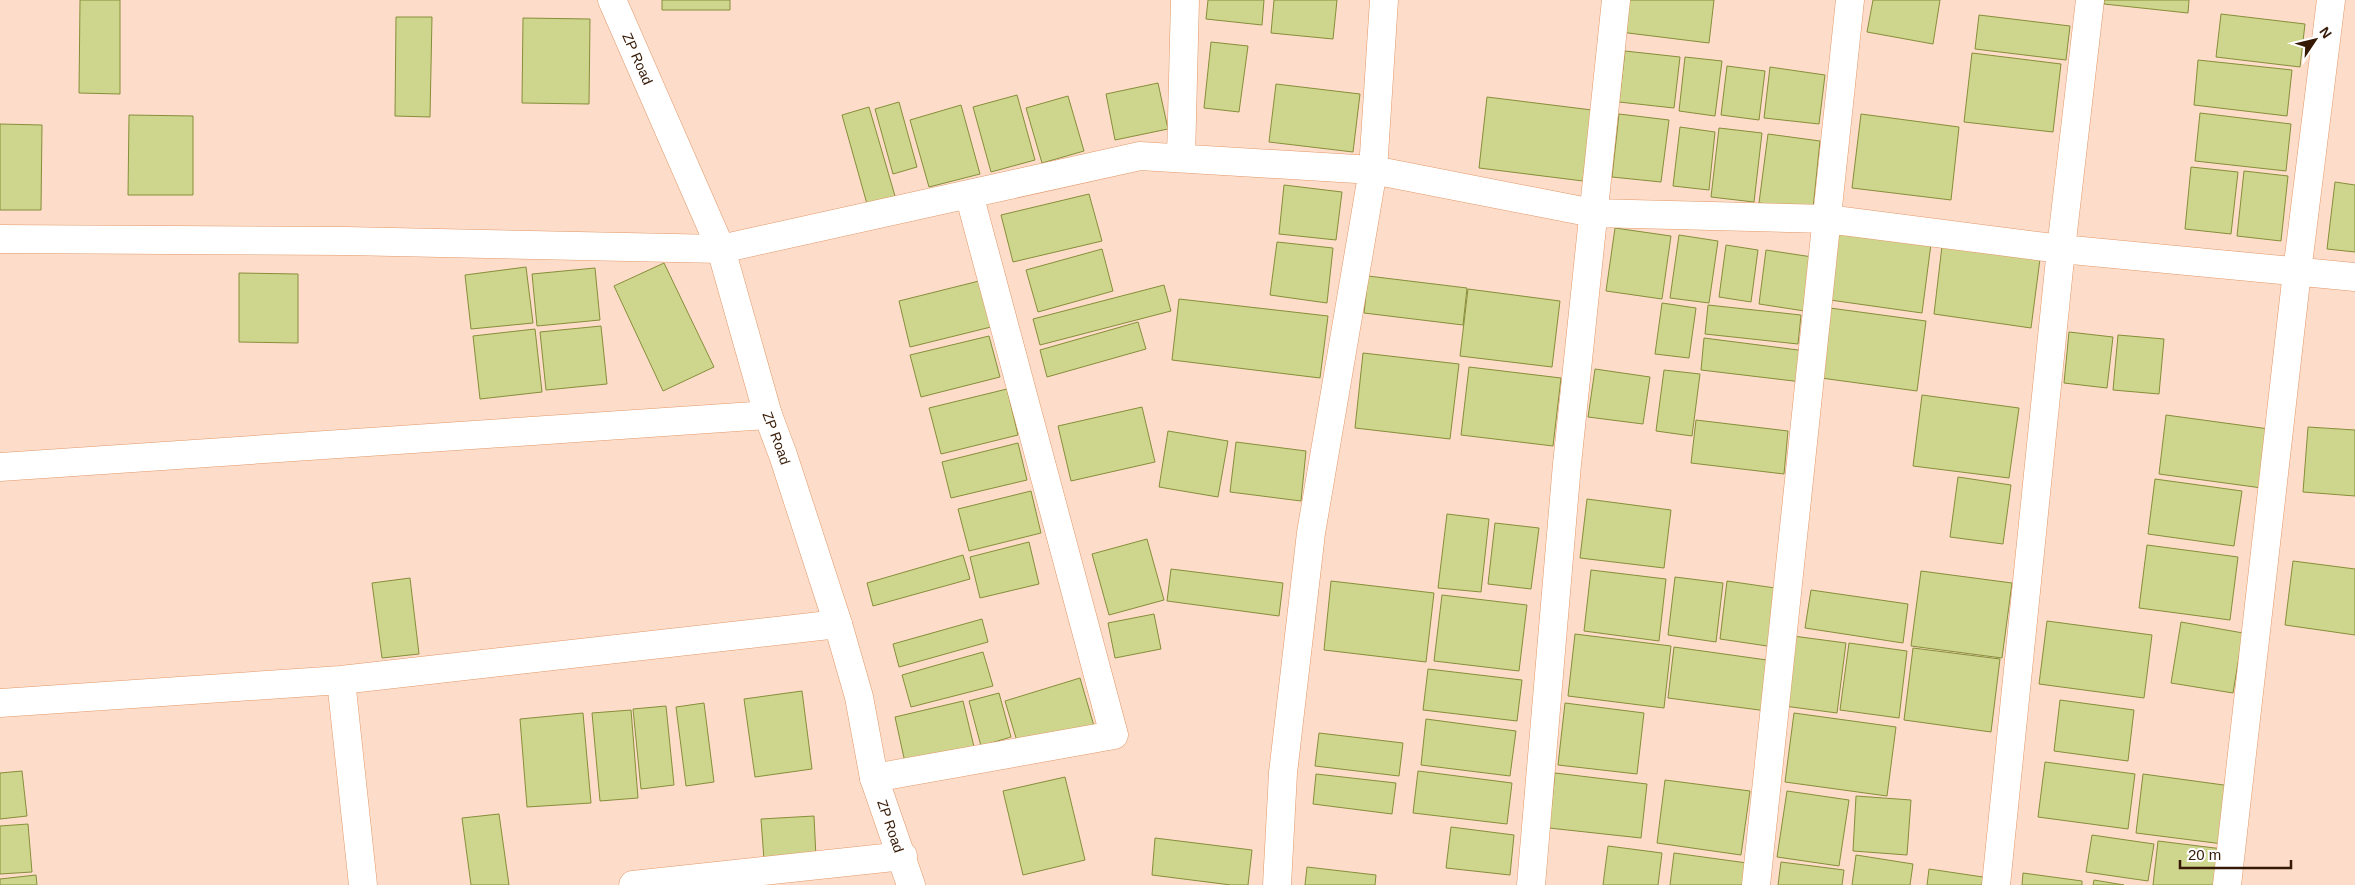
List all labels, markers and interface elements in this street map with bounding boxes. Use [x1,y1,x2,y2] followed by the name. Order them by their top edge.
[2290,15,2340,65] north arrow
[2316,24,2335,41] text: N
[619,30,656,87] street label: ZP Road
[760,410,794,466] street label: ZP Road
[874,797,907,855] street label: ZP Road
[2180,838,2291,870] scale bar
[2188,846,2221,863] text: 20 m

